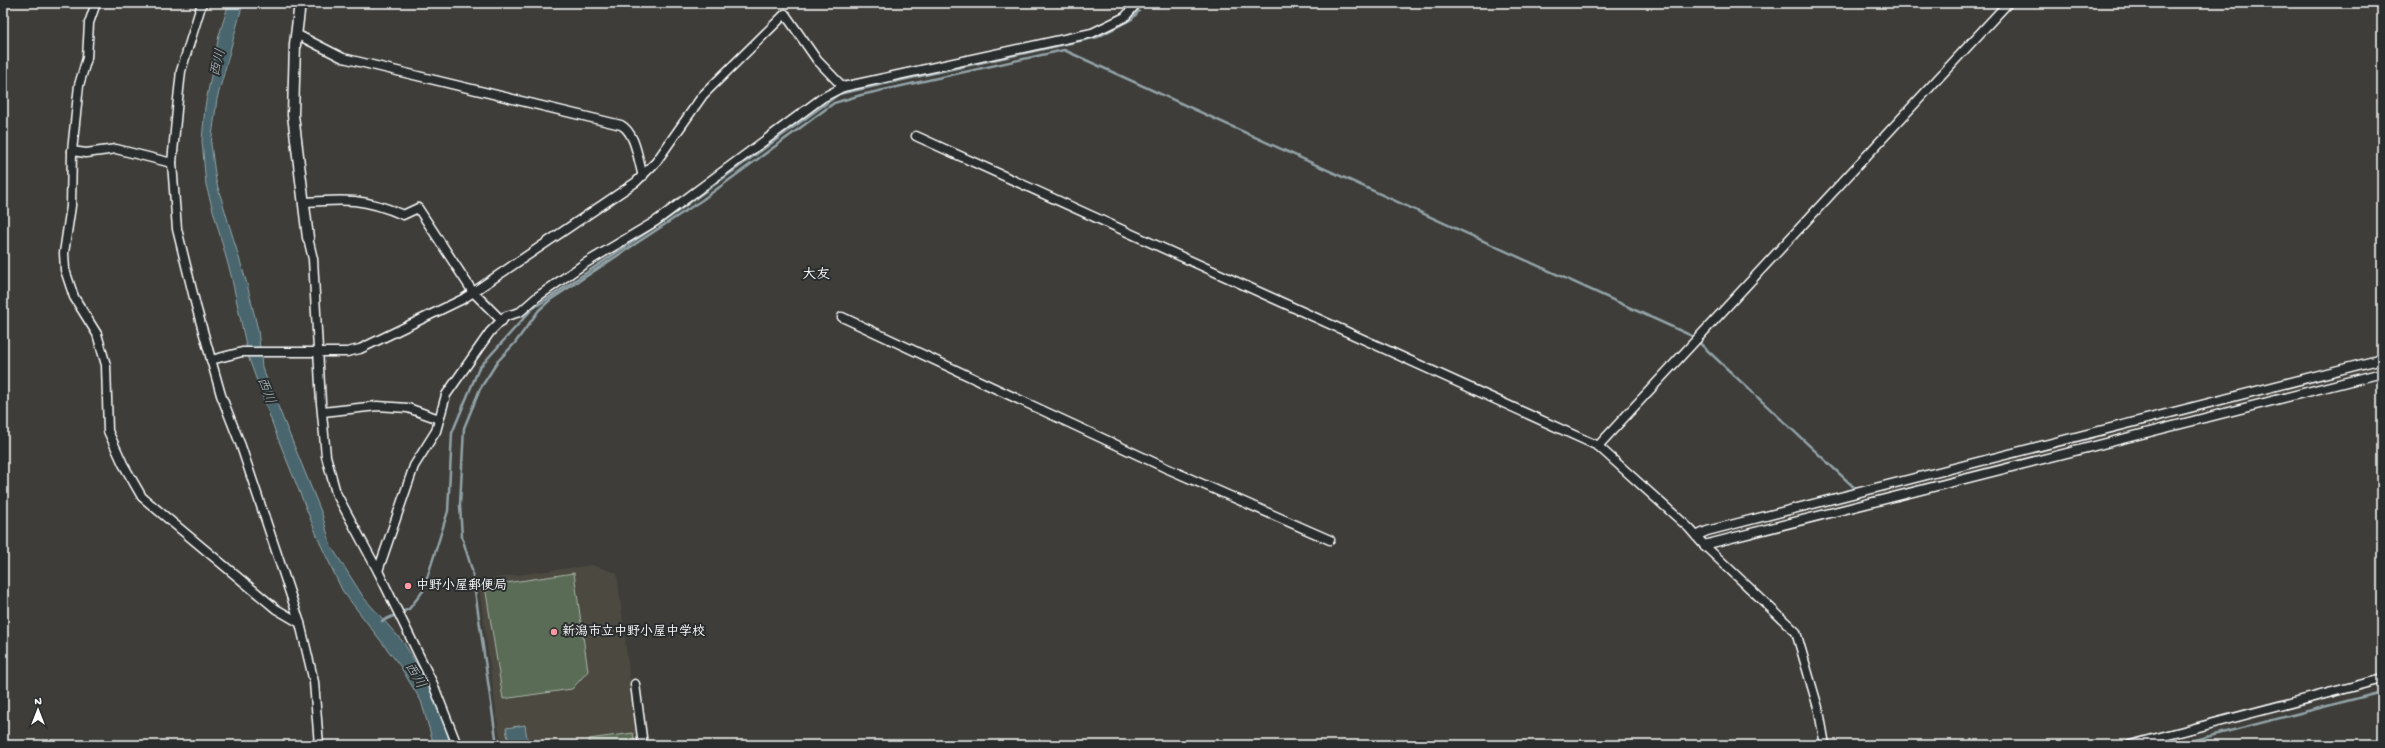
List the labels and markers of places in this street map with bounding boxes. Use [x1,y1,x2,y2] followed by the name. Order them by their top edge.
[416,578,507,594] place label: 中野小屋郵便局
[403,581,413,591] marker: 中野小屋郵便局
[562,624,705,640] place label: 新潟市立中野小屋中学校
[549,627,559,637] marker: 新潟市立中野小屋中学校

